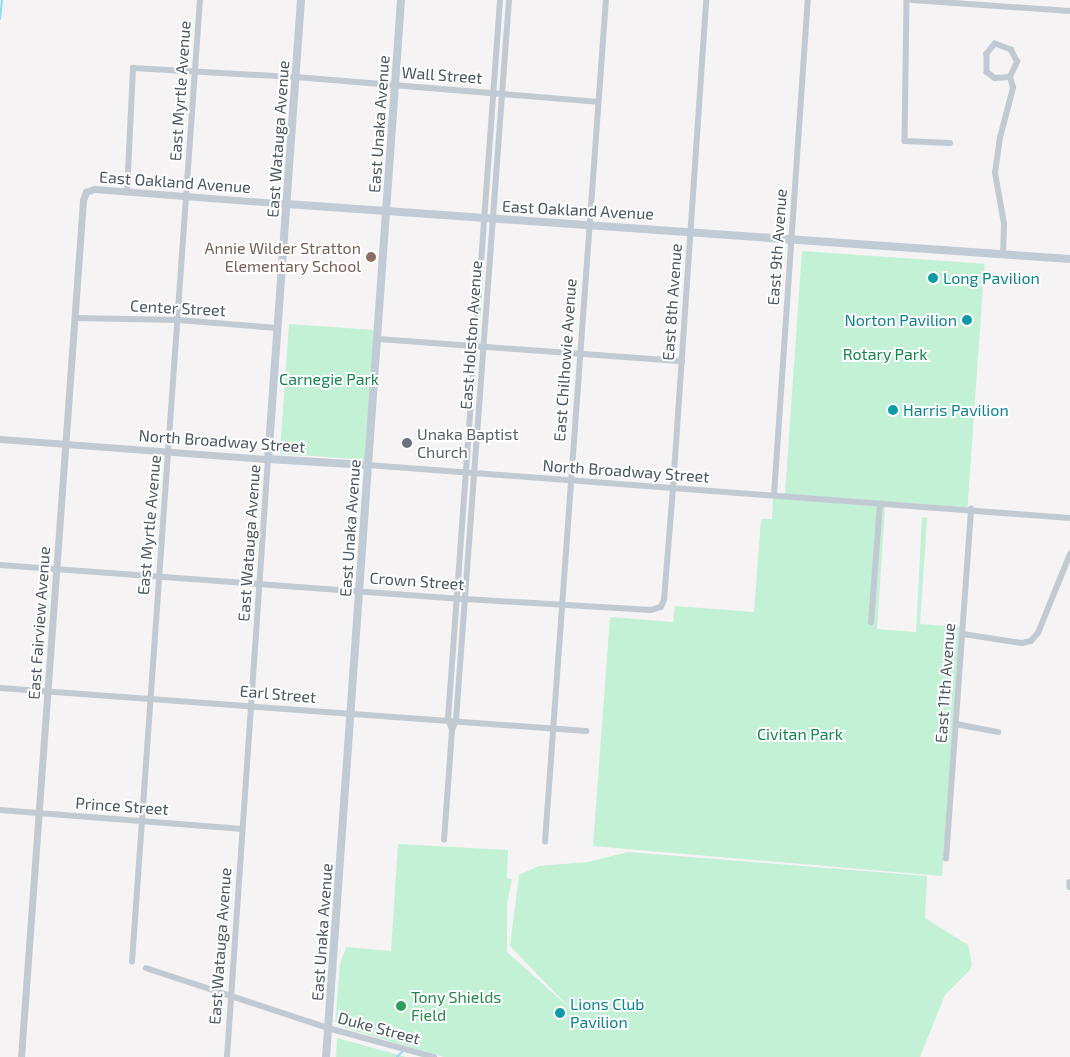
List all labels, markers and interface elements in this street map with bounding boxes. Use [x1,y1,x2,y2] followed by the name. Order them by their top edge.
[166,20,194,162] street label: East Myrtle Avenue
[365,54,393,194] street label: East Unaka Avenue
[263,59,293,219] street label: East Watauga Avenue
[401,63,483,87] street label: Wall Street
[98,167,252,197] street label: East Oakland Avenue
[763,188,791,306] street label: East 9th Avenue
[501,196,655,224] street label: East Oakland Avenue
[204,238,361,276] place label: Annie Wilder Stratton Elementary School
[658,243,686,361] street label: East 8th Avenue
[365,251,377,263] marker: Annie Wilder Stratton Elementary School
[456,260,486,410] street label: East Holston Avenue
[943,268,1040,288] place label: Long Pavilion
[927,272,939,284] marker: Long Pavilion
[550,278,580,442] street label: East Chilhowie Avenue
[129,296,227,320] street label: Center Street
[844,310,957,330] place label: Norton Pavilion
[961,314,973,326] marker: Norton Pavilion
[843,344,927,364] park label: Rotary Park
[279,369,379,389] park label: Carnegie Park
[903,400,1009,420] place label: Harris Pavilion
[887,404,899,416] marker: Harris Pavilion
[417,424,518,462] place label: Unaka Baptist Church
[138,426,306,456] street label: North Broadway Street
[401,437,413,449] marker: Unaka Baptist Church
[133,454,165,596] street label: East Myrtle Avenue
[542,456,710,486] street label: North Broadway Street
[336,458,364,598] street label: East Unaka Avenue
[234,463,264,623] street label: East Watauga Avenue
[24,545,54,701] street label: East Fairview Avenue
[369,568,465,594] street label: Crown Street
[931,622,959,744] street label: East 11th Avenue
[239,681,317,707] street label: Earl Street
[757,724,843,744] park label: Civitan Park
[75,793,169,819] street label: Prince Street
[308,862,336,1002] street label: East Unaka Avenue
[205,866,235,1026] street label: East Watauga Avenue
[411,987,502,1025] place label: Tony Shields Field
[570,994,644,1032] place label: Lions Club Pavilion
[395,1000,407,1012] marker: Tony Shields Field
[554,1007,566,1019] marker: Lions Club Pavilion
[336,1008,422,1048] street label: Duke Street

